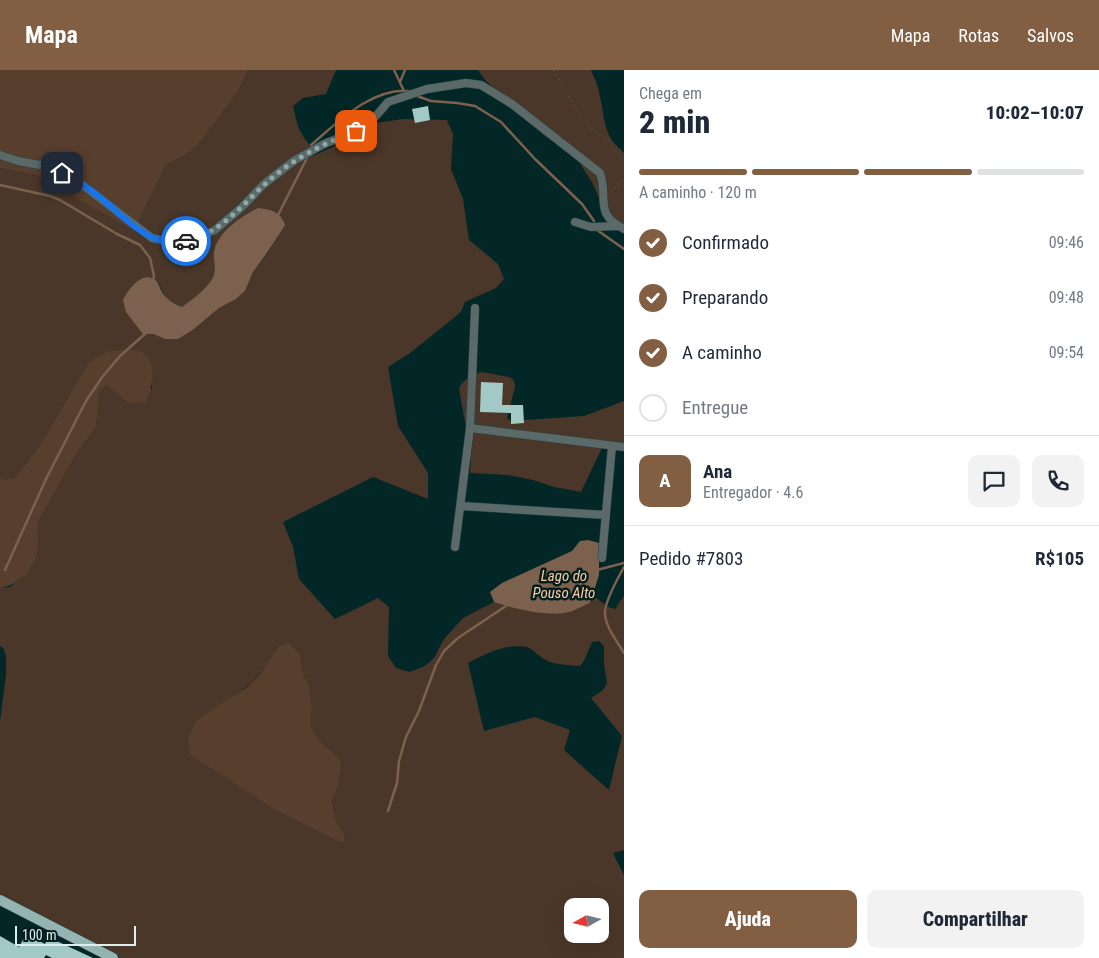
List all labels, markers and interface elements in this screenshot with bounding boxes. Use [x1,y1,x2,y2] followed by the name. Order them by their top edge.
[25,21,78,49] text: Mapa
[891,25,930,46] text: Mapa
[958,25,999,46] text: Rotas
[1027,25,1074,46] text: Salvos
[639,84,702,103] text: Chega em
[986,101,1084,124] text: 10:02–10:07
[639,103,710,141] text: 2 min
[335,110,377,152] pin
[342,117,370,145] icon: bag
[41,152,83,194] pin
[48,159,76,187] icon: home
[639,183,757,202] text: A caminho · 120 m
[161,216,211,266] courier
[172,227,200,255] icon: car
[639,229,667,257] icon: check
[682,231,769,254] text: Confirmado
[1049,233,1084,252] text: 09:46
[639,284,667,312] icon: check
[682,286,768,309] text: Preparando
[1049,288,1084,307] text: 09:48
[639,339,667,367] icon: check
[682,341,762,364] text: A caminho
[1049,343,1084,362] text: 09:54
[682,396,748,419] text: Entregue
[968,455,1020,507] button: chat
[1032,455,1084,507] button: phone
[703,460,732,483] text: Ana
[659,469,671,492] text: A
[703,483,803,502] text: Entregador · 4.6
[639,547,743,570] text: Pedido #7803
[1035,547,1084,570] text: R$105
[533,567,595,602] water label: Lago do Pouso Alto
[639,890,857,948] button: Ajuda
[867,890,1084,948] button: Compartilhar
[564,898,609,942] north arrow
[564,898,609,943] map controls
[15,923,136,946] scale bar
[22,927,57,943] text: 100 m

